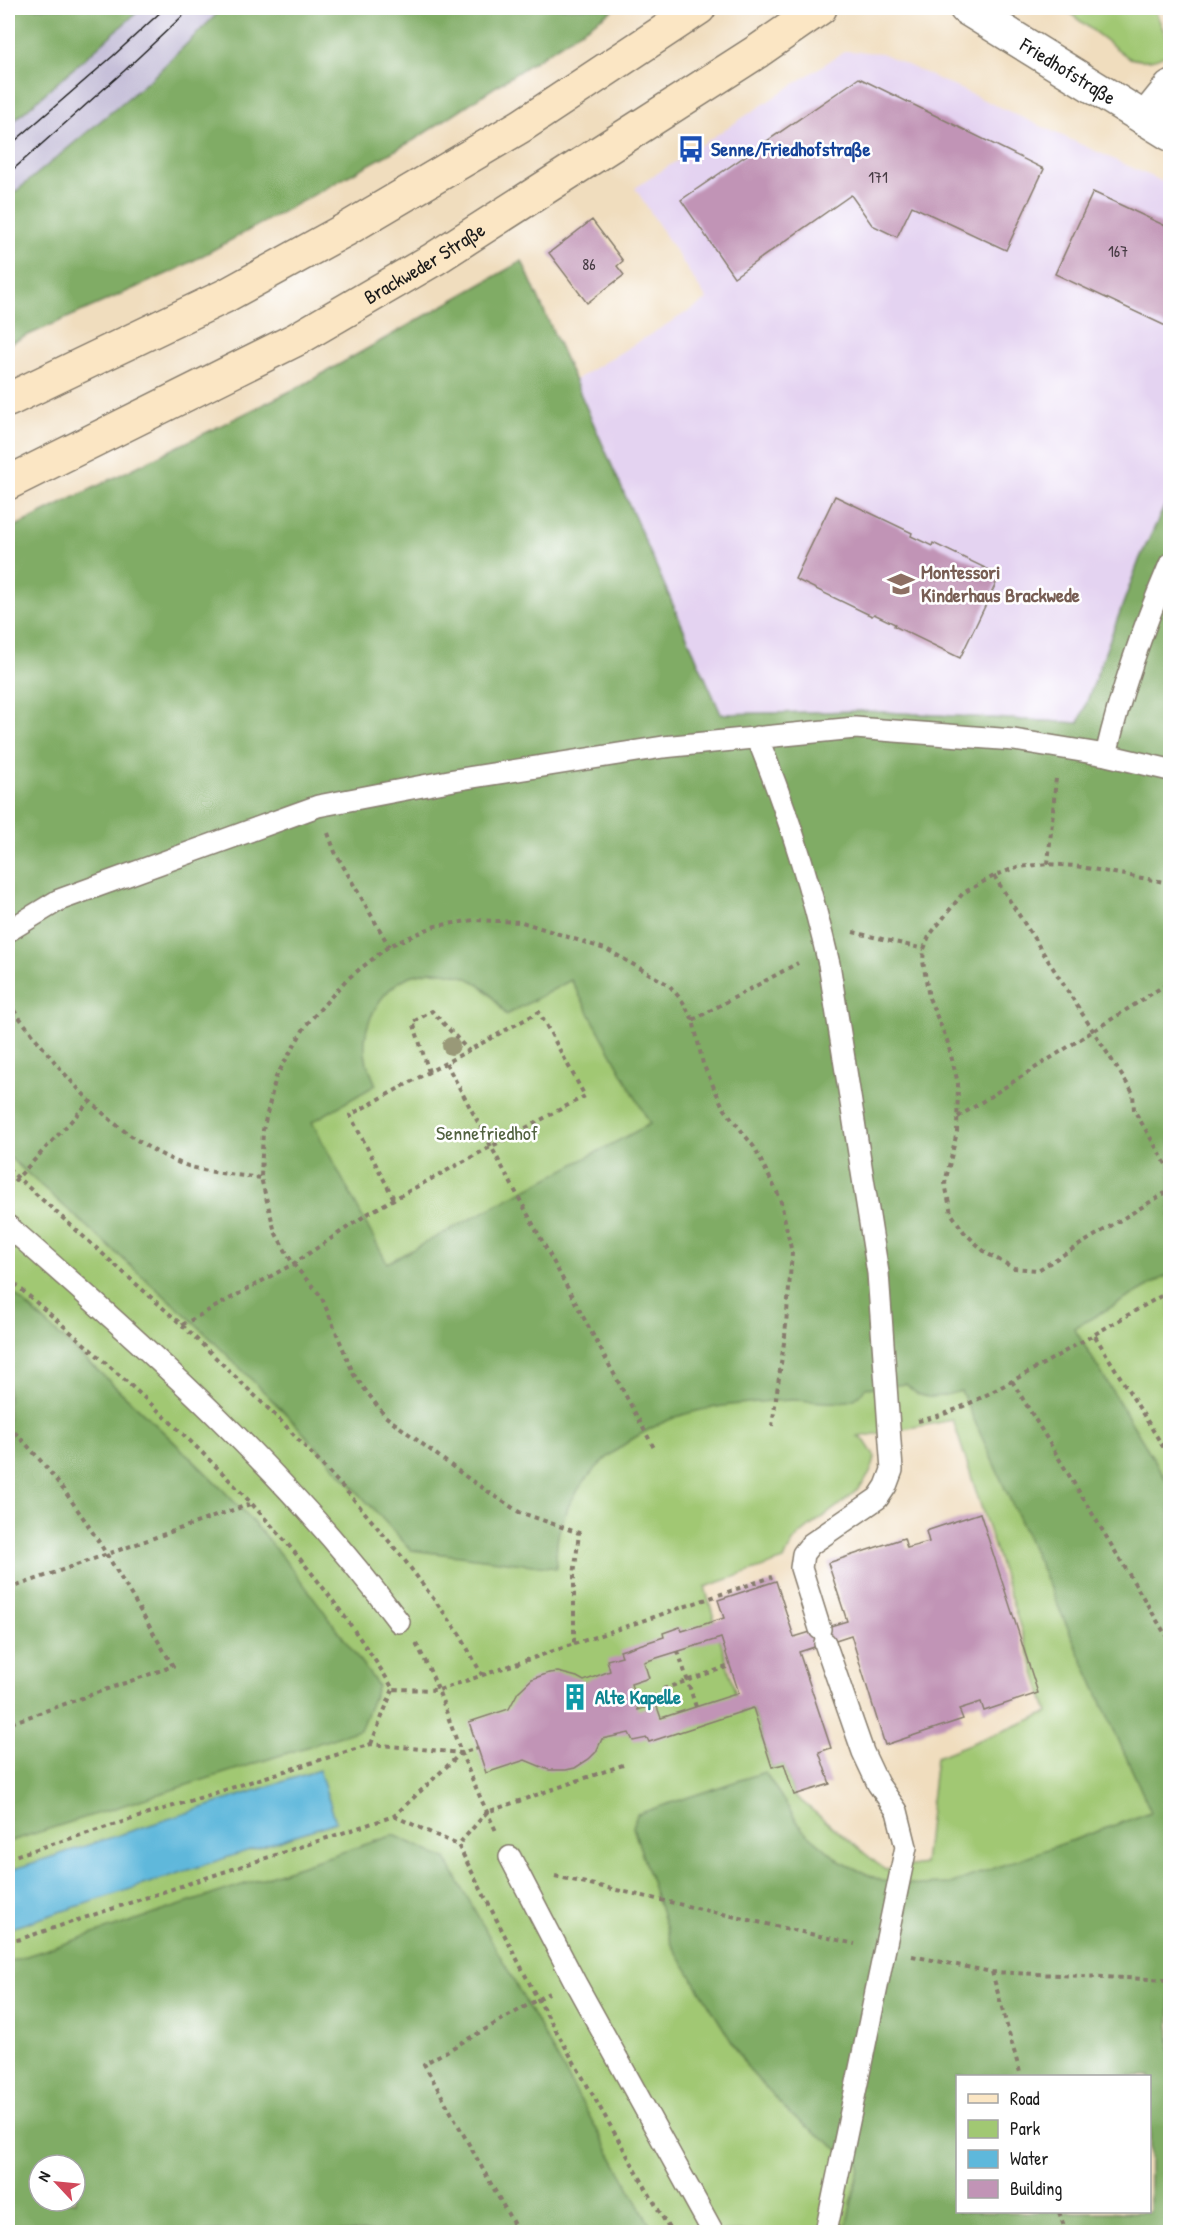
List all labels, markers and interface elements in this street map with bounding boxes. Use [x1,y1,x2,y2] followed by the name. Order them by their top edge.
[1015,30,1121,110] street label: Friedhofstraße
[676,134,706,164] bus stop icon: Senne/Friedhofstraße
[711,135,870,163] place label: Senne/Friedhofstraße
[868,166,888,188] house number: 171
[359,216,490,310] street label: Brackweder Straße
[1108,240,1128,262] house number: 167
[582,253,596,275] house number: 86
[921,558,1080,608] place label: Montessori Kinderhaus Brackwede
[886,569,916,599] school or university icon: Montessori Kinderhaus Brackwede
[436,1119,538,1146] park label: Sennefriedhof
[560,1682,590,1712] building icon: Alte Kapelle
[595,1683,681,1711] place label: Alte Kapelle
[956,2075,1151,2213] legend
[1010,2086,1040,2111] text: Road
[1010,2116,1041,2141] text: Park
[1010,2146,1048,2171] text: Water
[27,2153,87,2213] north arrow
[32,2167,55,2185] text: N
[1010,2176,1062,2201] text: Building

